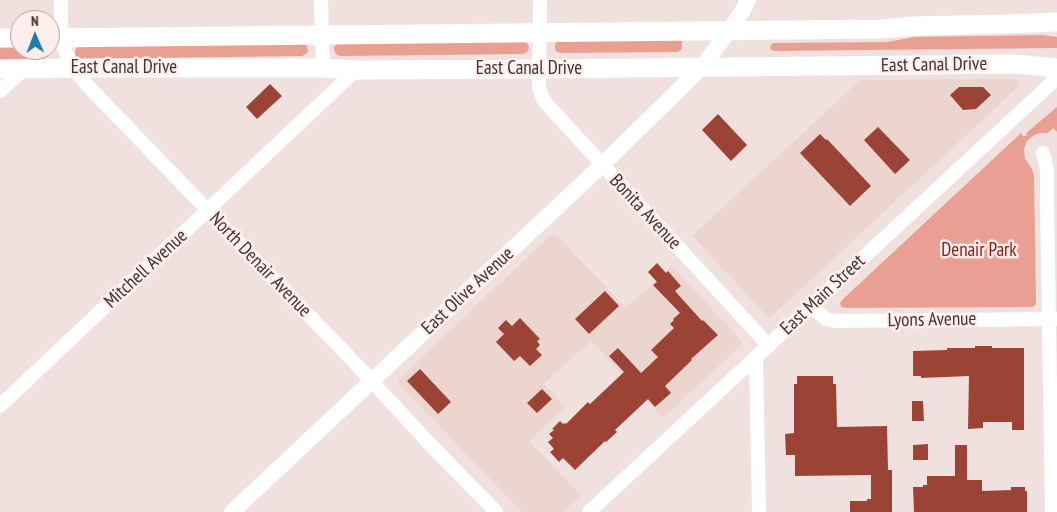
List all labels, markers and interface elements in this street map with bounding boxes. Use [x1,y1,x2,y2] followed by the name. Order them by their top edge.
[10,10,60,60] north arrow
[31,12,39,30] text: N
[881,53,987,77] street label: East Canal Drive
[71,57,177,79] street label: East Canal Drive
[476,58,582,80] street label: East Canal Drive
[604,170,686,254] street label: Bonita Avenue
[204,208,316,322] street label: North Denair Avenue
[100,225,192,313] street label: Mitchell Avenue
[941,240,1017,262] park label: Denair Park
[417,243,519,339] street label: East Olive Avenue
[776,250,870,340] street label: East Main Street
[887,308,977,332] street label: Lyons Avenue

